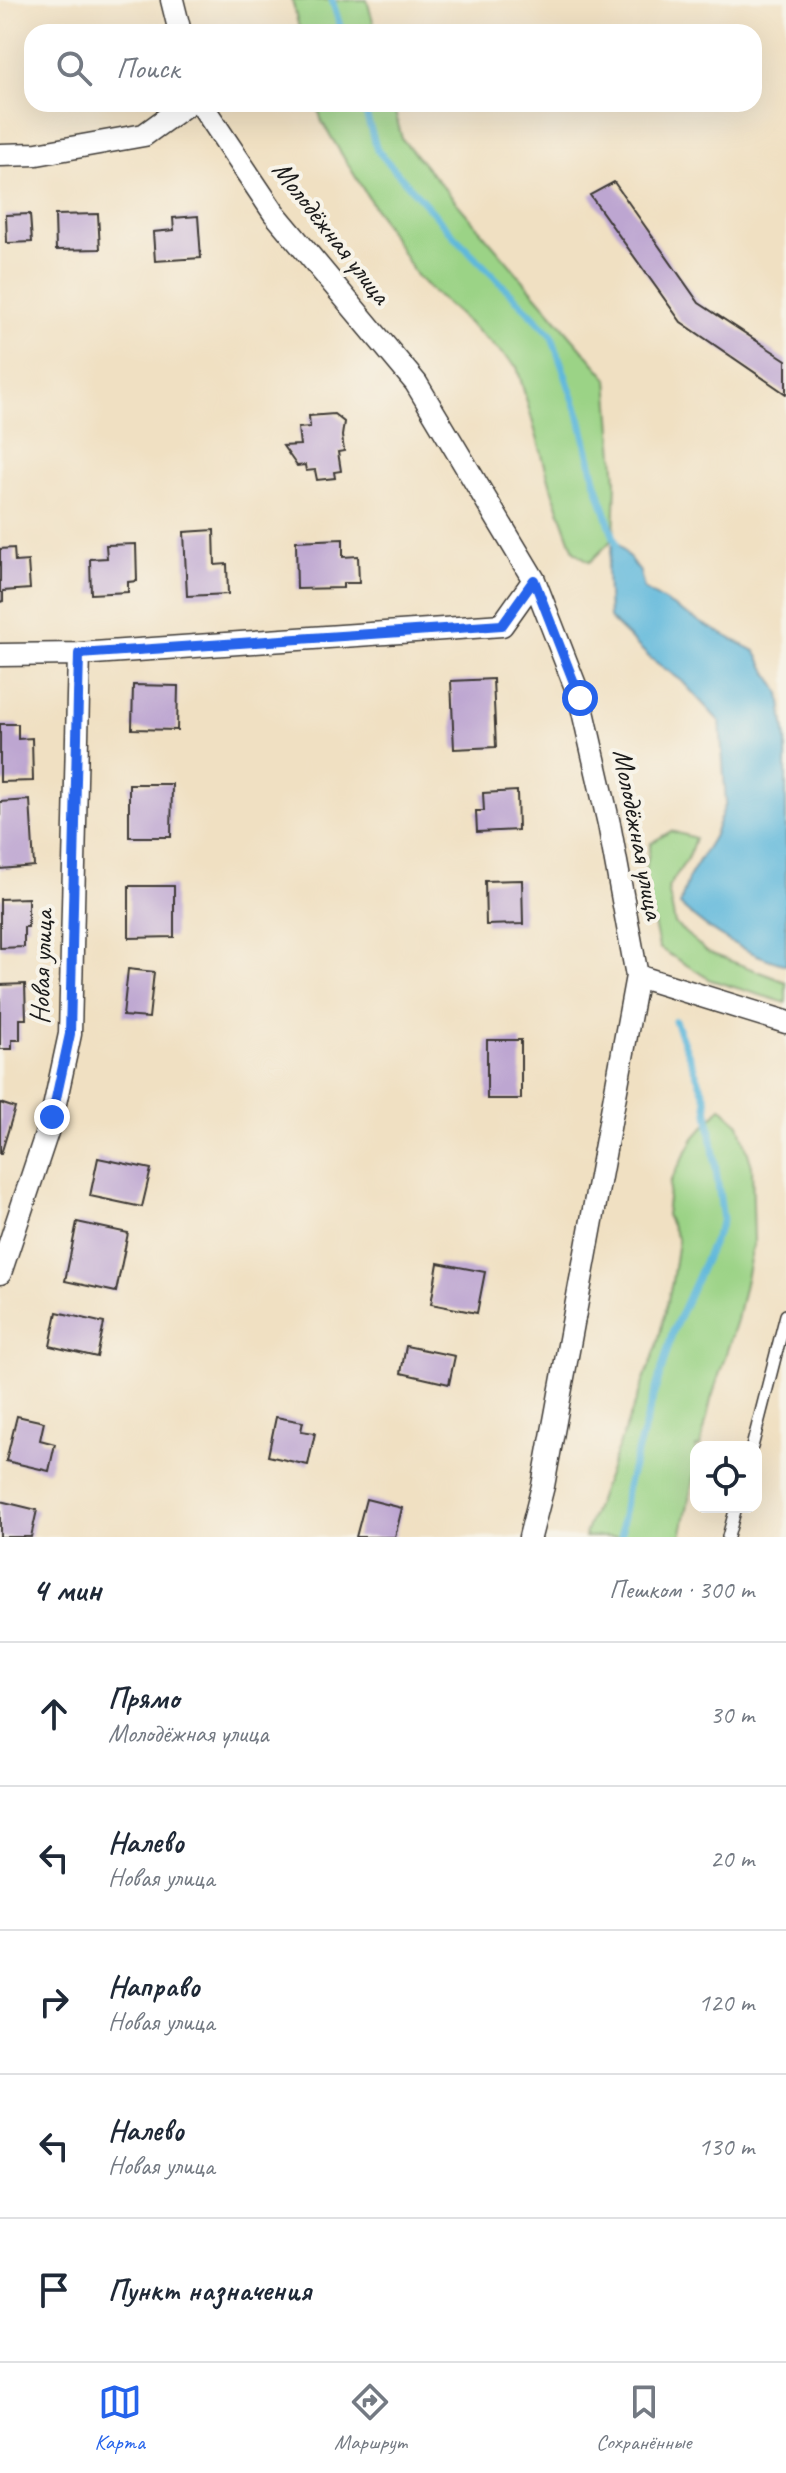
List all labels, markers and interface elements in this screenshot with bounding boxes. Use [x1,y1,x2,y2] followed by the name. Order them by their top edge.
[24,24,762,112] search box
[52,46,96,90] icon: search
[116,49,179,87] text: Поиск
[265,153,400,312] street label: Молодёжная улица
[562,680,598,716] route start
[605,746,673,924] street label: Молодёжная улица
[22,907,61,1025] street label: Новая улица
[34,1099,70,1135] route end
[690,1441,762,1513] map controls
[690,1441,762,1513] button: locate
[32,1568,101,1611] text: 4 мин
[609,1573,754,1606] text: Пешком · 300 m
[108,1679,179,1717] text: Прямо
[32,1692,76,1736] icon: ahead
[710,1698,754,1731] text: 30 m
[108,1717,268,1750] text: Молодёжная улица
[108,1823,184,1861] text: Налево
[32,1836,76,1880] icon: left
[710,1842,754,1875] text: 20 m
[108,1861,214,1894] text: Новая улица
[108,1967,200,2005] text: Направо
[32,1980,76,2024] icon: right
[698,1986,754,2019] text: 120 m
[108,2005,214,2038] text: Новая улица
[108,2111,184,2149] text: Налево
[32,2124,76,2168] icon: left
[698,2130,754,2163] text: 130 m
[108,2149,214,2182] text: Новая улица
[32,2268,76,2312] icon: arrive
[108,2271,311,2309] text: Пункт назначения
[95,2380,145,2456] tab: Карта
[334,2380,407,2456] tab: Маршрут
[596,2380,691,2456] tab: Сохранённые

